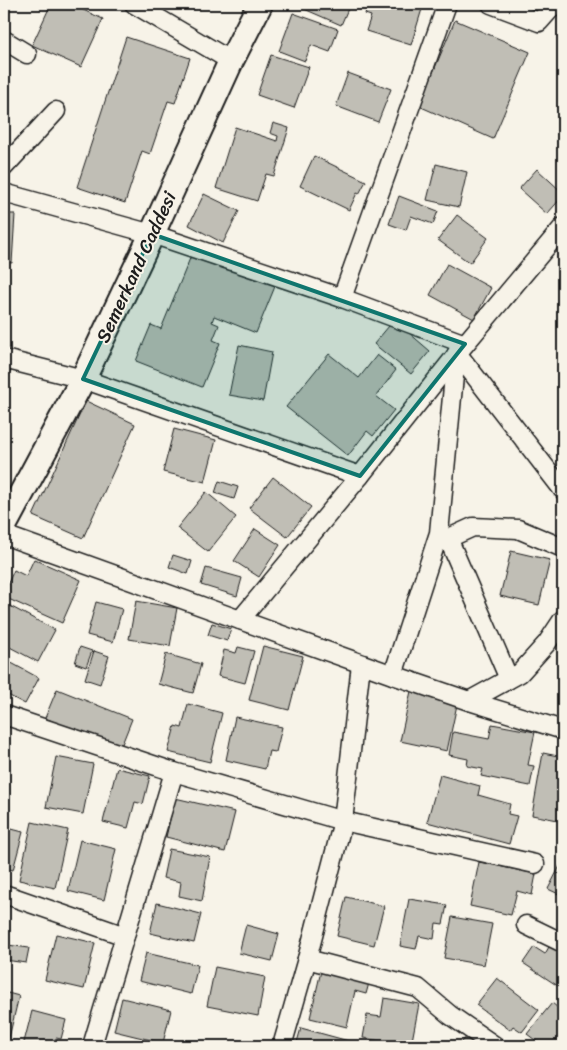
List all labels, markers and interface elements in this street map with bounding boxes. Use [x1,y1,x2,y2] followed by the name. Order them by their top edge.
[86,185,186,348] street label: Semerkand Caddesi

